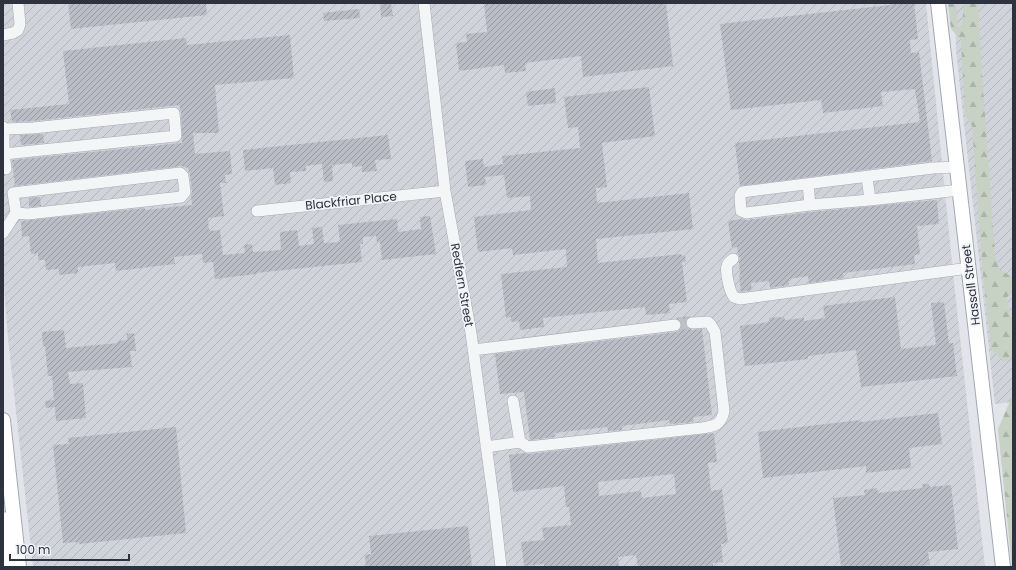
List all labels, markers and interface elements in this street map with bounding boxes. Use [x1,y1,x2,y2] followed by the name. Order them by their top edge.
[304,187,397,214] street label: Blackfriar Place
[447,242,478,328] street label: Redfern Street
[957,244,984,326] street label: Hassall Street
[10,536,129,562] scale bar
[16,541,50,558] text: 100 m

